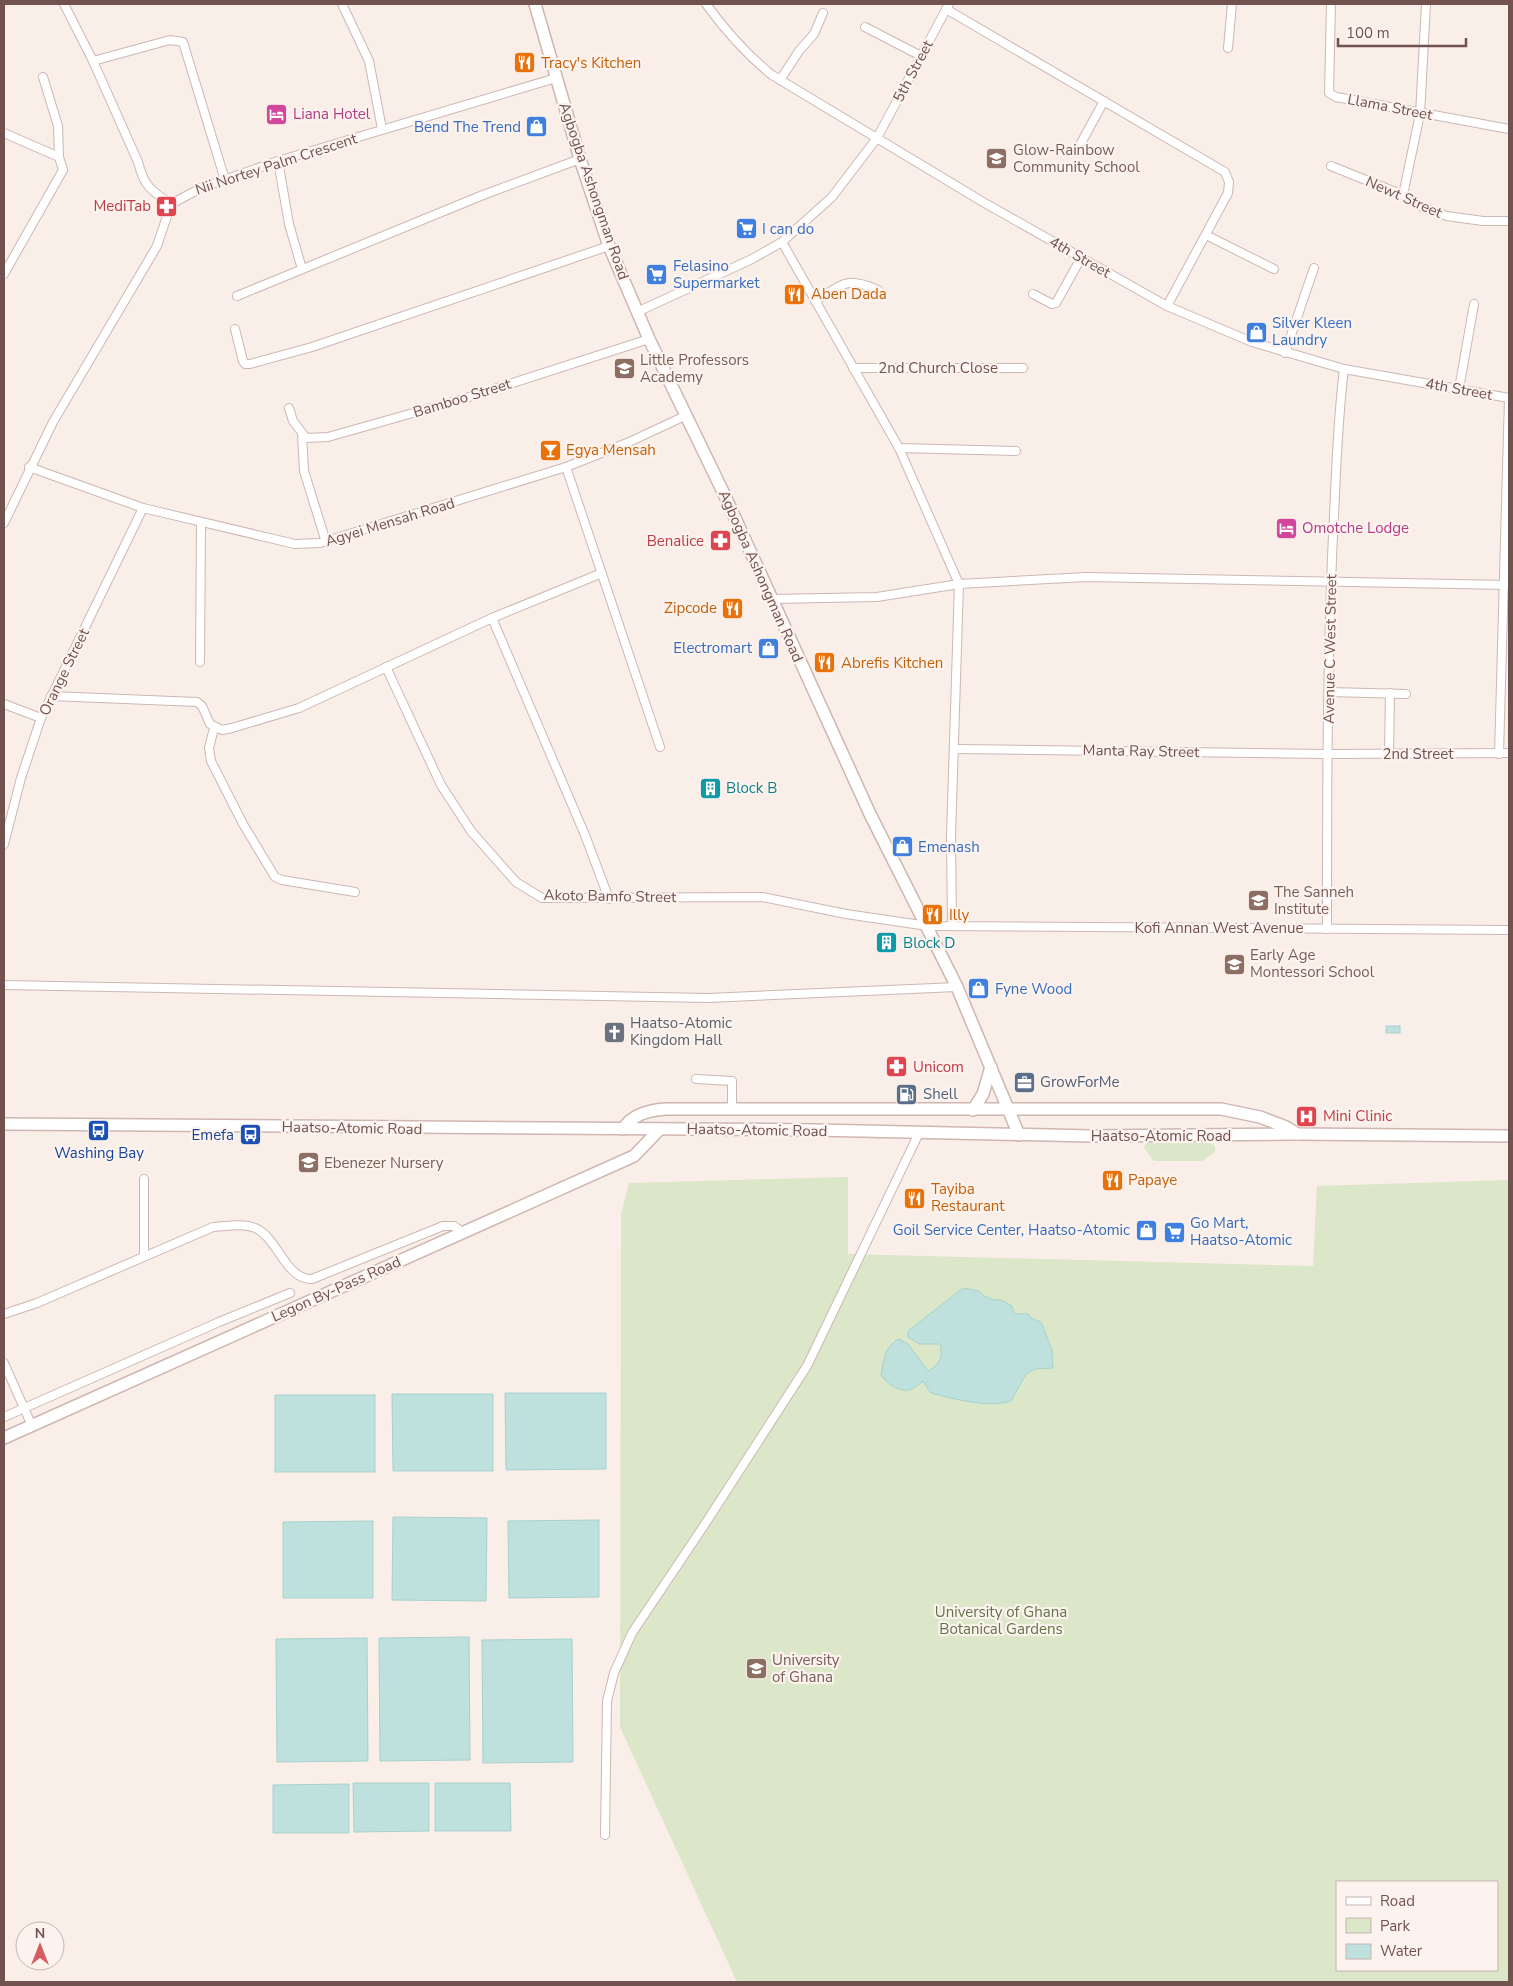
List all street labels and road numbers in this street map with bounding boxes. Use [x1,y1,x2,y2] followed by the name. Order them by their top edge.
[888,36,938,106] street label: 5th Street
[1346,89,1435,125] street label: Llama Street
[554,100,634,282] street label: Agbogba Ashongman Road
[193,128,360,200] street label: Nii Nortey Palm Crescent
[1363,171,1446,223] street label: Newt Street
[1046,231,1115,283] street label: 4th Street
[878,358,998,378] street label: 2nd Church Close
[411,373,514,422] street label: Bamboo Street
[1424,373,1495,405] street label: 4th Street
[714,487,808,665] street label: Agbogba Ashongman Road
[323,493,457,551] street label: Agyei Mensah Road
[1319,573,1341,724] street label: Avenue C West Street
[34,624,94,719] street label: Orange Street
[1082,740,1200,762] street label: Manta Ray Street
[1382,744,1454,764] street label: 2nd Street
[543,885,677,907] street label: Akoto Bamfo Street
[1135,918,1303,938] street label: Kofi Annan West Avenue
[281,1117,423,1139] street label: Haatso-Atomic Road
[686,1119,828,1141] street label: Haatso-Atomic Road
[1091,1126,1231,1146] street label: Haatso-Atomic Road
[268,1251,404,1327] street label: Legon By-Pass Road

